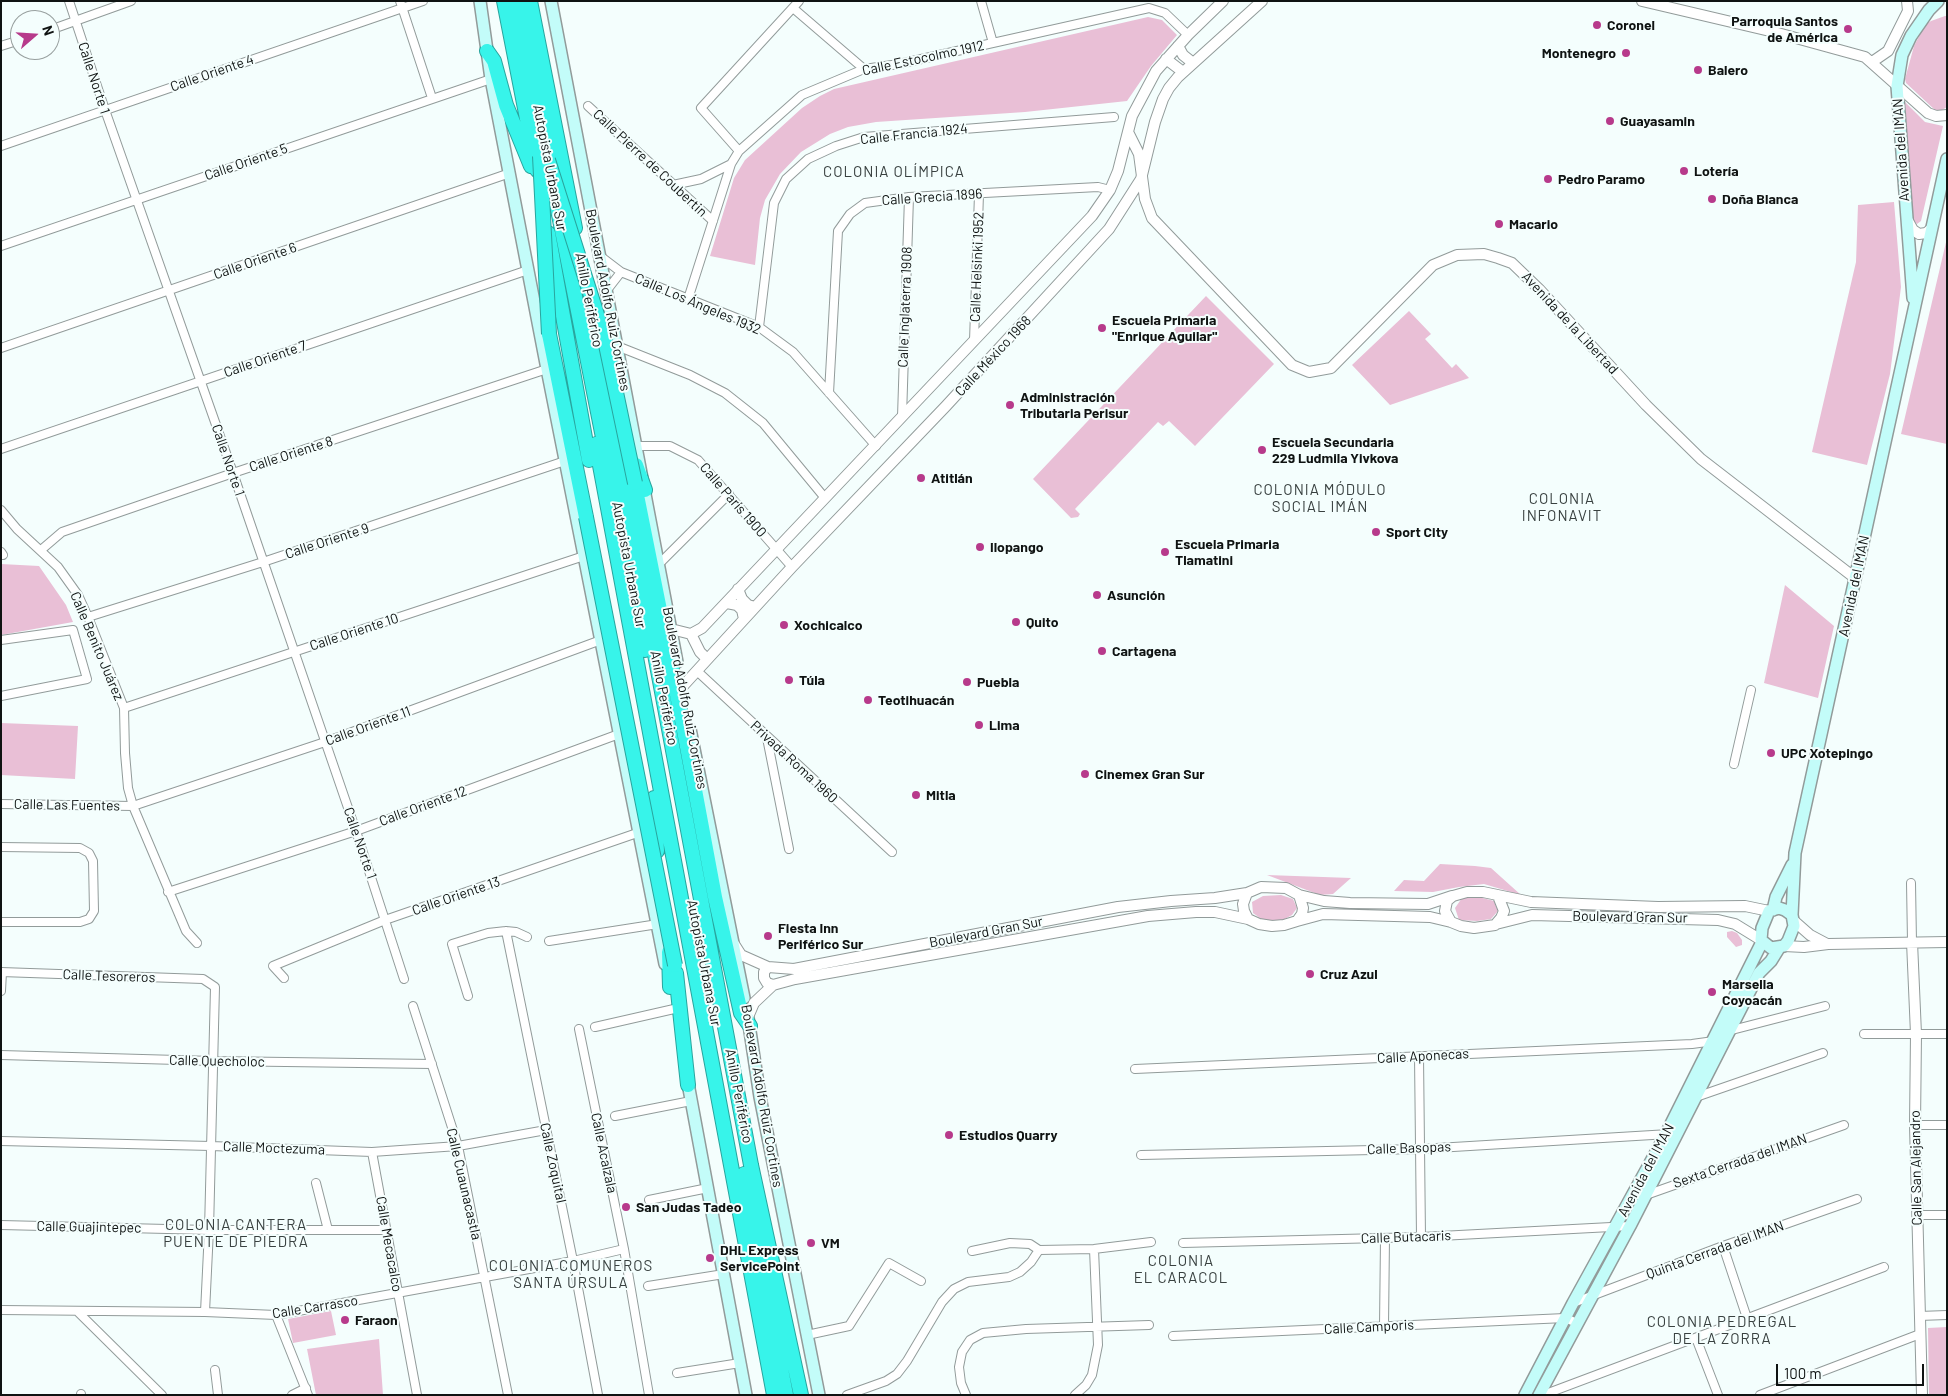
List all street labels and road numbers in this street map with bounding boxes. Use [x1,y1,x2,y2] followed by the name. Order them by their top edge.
[860,37,986,79] street label: Calle Estocolmo 1912
[74,40,114,116] street label: Calle Norte 1
[168,51,256,95] street label: Calle Oriente 4
[1889,98,1913,202] street label: Avenida del IMAN
[529,103,571,233] street label: Autopista Urbana Sur
[589,106,711,220] street label: Calle Pierre de Coubertin
[859,120,969,148] street label: Calle Francia 1924
[202,140,290,184] street label: Calle Oriente 5
[881,185,983,209] street label: Calle Grecia 1896
[582,207,634,393] street label: Boulevard Adolfo Ruiz Cortines
[967,212,987,322] street label: Calle Helsinki 1952
[211,239,299,283] street label: Calle Oriente 6
[894,246,916,368] street label: Calle Inglaterra 1908
[572,251,606,349] street label: Anillo Periférico
[1518,268,1622,378] street label: Avenida de la Libertad
[632,270,764,338] street label: Calle Los Ángeles 1932
[951,312,1035,400] street label: Calle México 1968
[221,337,309,381] street label: Calle Oriente 7
[208,422,248,498] street label: Calle Norte 1
[247,433,335,475] street label: Calle Oriente 8
[696,459,770,541] street label: Calle París 1900
[608,500,650,630] street label: Autopista Urbana Sur
[283,520,371,562] street label: Calle Oriente 9
[1835,534,1873,638] street label: Avenida del IMAN
[67,589,127,703] street label: Calle Benito Juárez
[659,605,711,791] street label: Boulevard Adolfo Ruiz Cortines
[307,610,401,654] street label: Calle Oriente 10
[647,649,681,747] street label: Anillo Periférico
[323,703,413,749] street label: Calle Oriente 11
[747,717,841,807] street label: Privada Roma 1960
[377,782,469,830] street label: Calle Oriente 12
[14,796,120,814] street label: Calle Las Fuentes
[340,805,380,881] street label: Calle Norte 1
[410,873,502,919] street label: Calle Oriente 13
[683,898,725,1028] street label: Autopista Urbana Sur
[1572,908,1688,926] street label: Boulevard Gran Sur
[928,913,1044,951] street label: Boulevard Gran Sur
[62,966,156,986] street label: Calle Tesoreros
[738,1003,786,1189] street label: Boulevard Adolfo Ruiz Cortines
[1377,1045,1469,1067] street label: Calle Aponecas
[722,1047,756,1145] street label: Anillo Periférico
[169,1052,265,1070] street label: Calle Quecholoc
[1907,1110,1925,1226] street label: Calle San Alejandro
[587,1111,621,1195] street label: Calle Acalzala
[1614,1120,1678,1220] street label: Avenida del IMAN
[536,1121,570,1205] street label: Calle Zoquital
[443,1126,485,1242] street label: Calle Cuaunacastla
[1671,1130,1809,1192] street label: Sexta Cerrada del IMAN
[223,1138,325,1158] street label: Calle Moctezuma
[1367,1138,1451,1158] street label: Calle Basopas
[372,1195,406,1293] street label: Calle Mecacalco
[1644,1217,1786,1283] street label: Quinta Cerrada del IMAN
[36,1218,142,1236] street label: Calle Guajintepec
[1361,1227,1451,1247] street label: Calle Butacaris
[271,1292,359,1322] street label: Calle Carrasco
[1324,1316,1414,1338] street label: Calle Camporis

